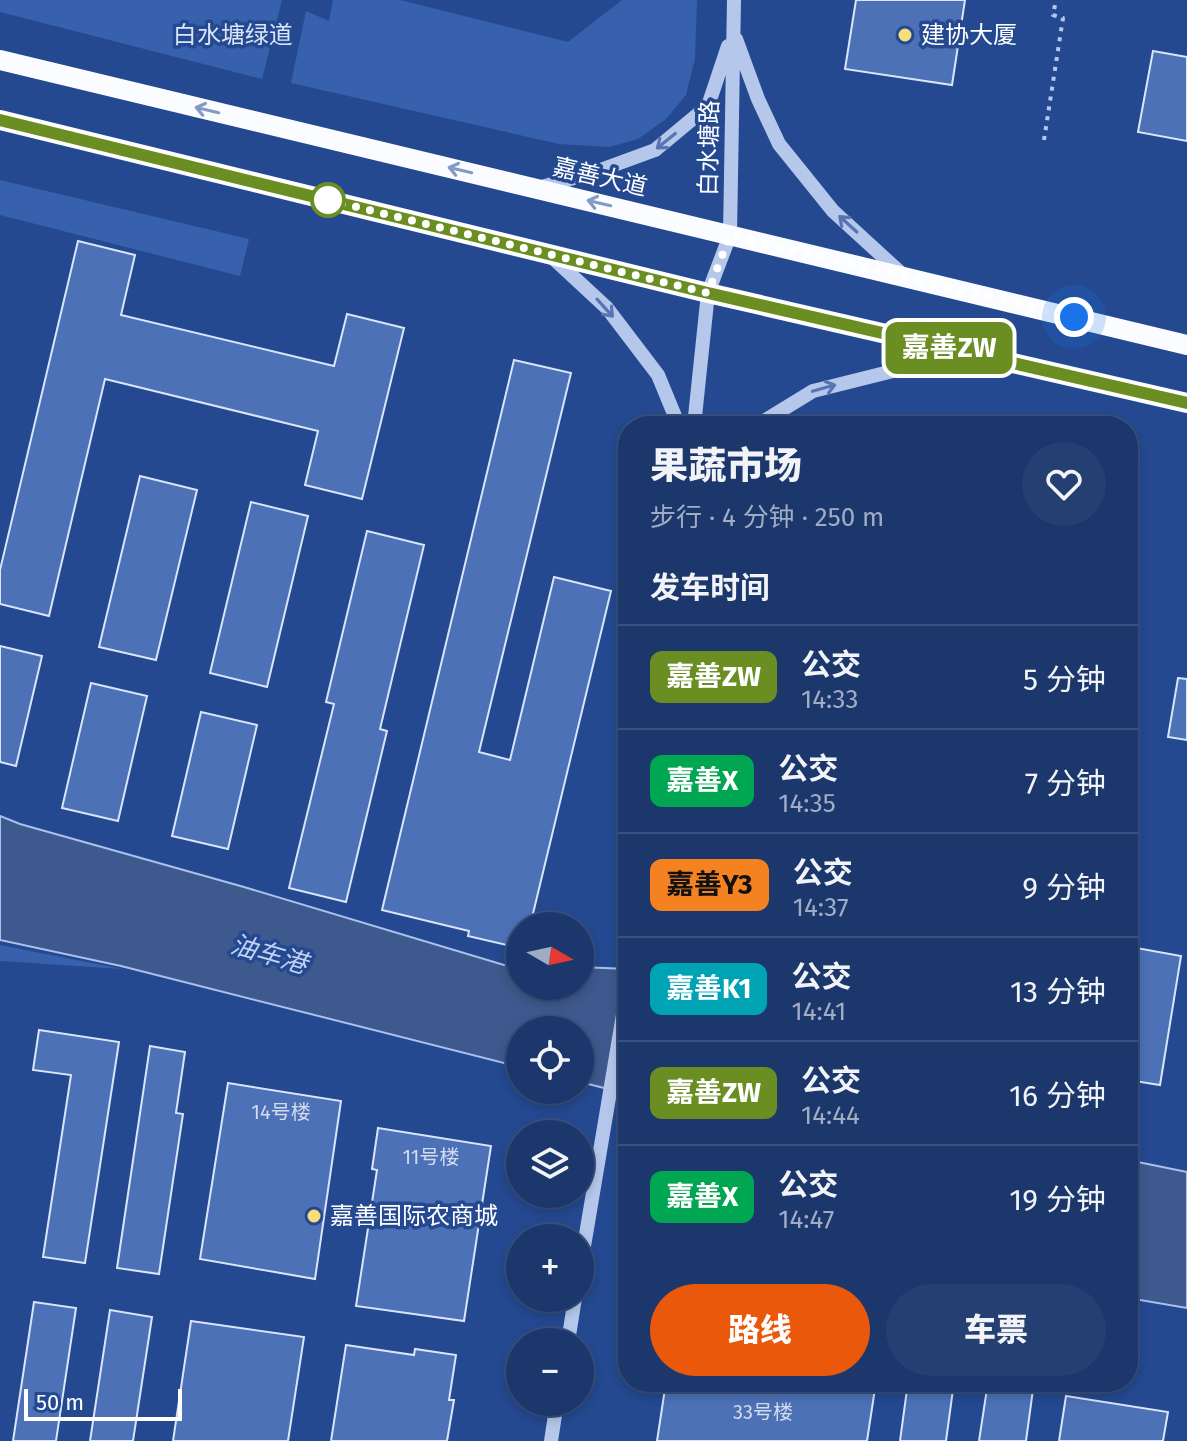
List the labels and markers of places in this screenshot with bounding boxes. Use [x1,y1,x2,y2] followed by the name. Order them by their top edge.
[921,21,1017,49] place label: 建协大厦
[896,26,914,44] marker: 建协大厦
[311,183,345,217] unlabelled marker
[330,1202,498,1230] place label: 嘉善国际农商城
[305,1207,323,1225] marker: 嘉善国际农商城

